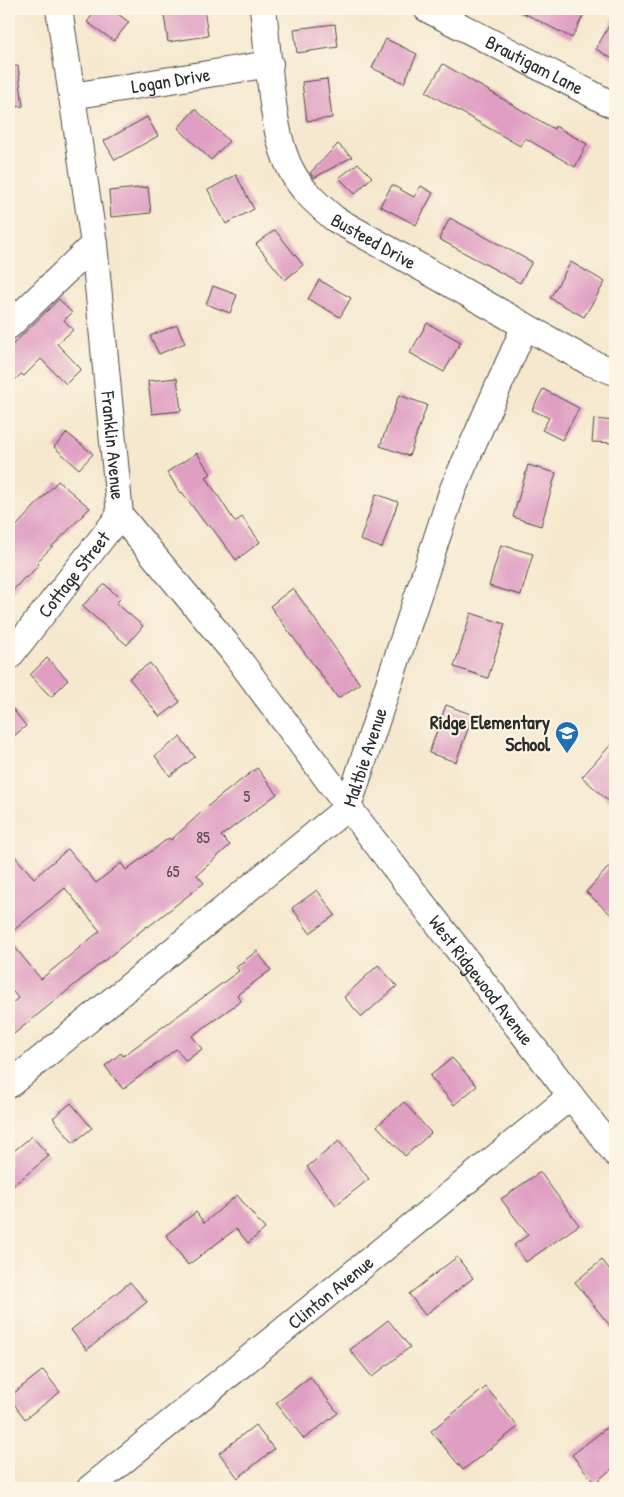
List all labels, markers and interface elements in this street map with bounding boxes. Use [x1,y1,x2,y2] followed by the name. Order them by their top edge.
[481,28,588,101] street label: Brautigam Lane
[129,61,212,99] street label: Logan Drive
[326,206,421,275] street label: Busteed Drive
[95,389,132,501] street label: Franklin Avenue
[32,525,116,623] street label: Cottage Street
[336,704,393,810] street label: Maltbie Avenue
[430,709,551,757] place label: Ridge Elementary School
[554,720,580,754] school or university icon: Ridge Elementary School
[244,785,251,807] house number: 5
[196,826,210,848] house number: 85
[166,860,180,882] house number: 65
[423,910,540,1051] street label: West Ridgewood Avenue
[282,1249,379,1335] street label: Clinton Avenue

